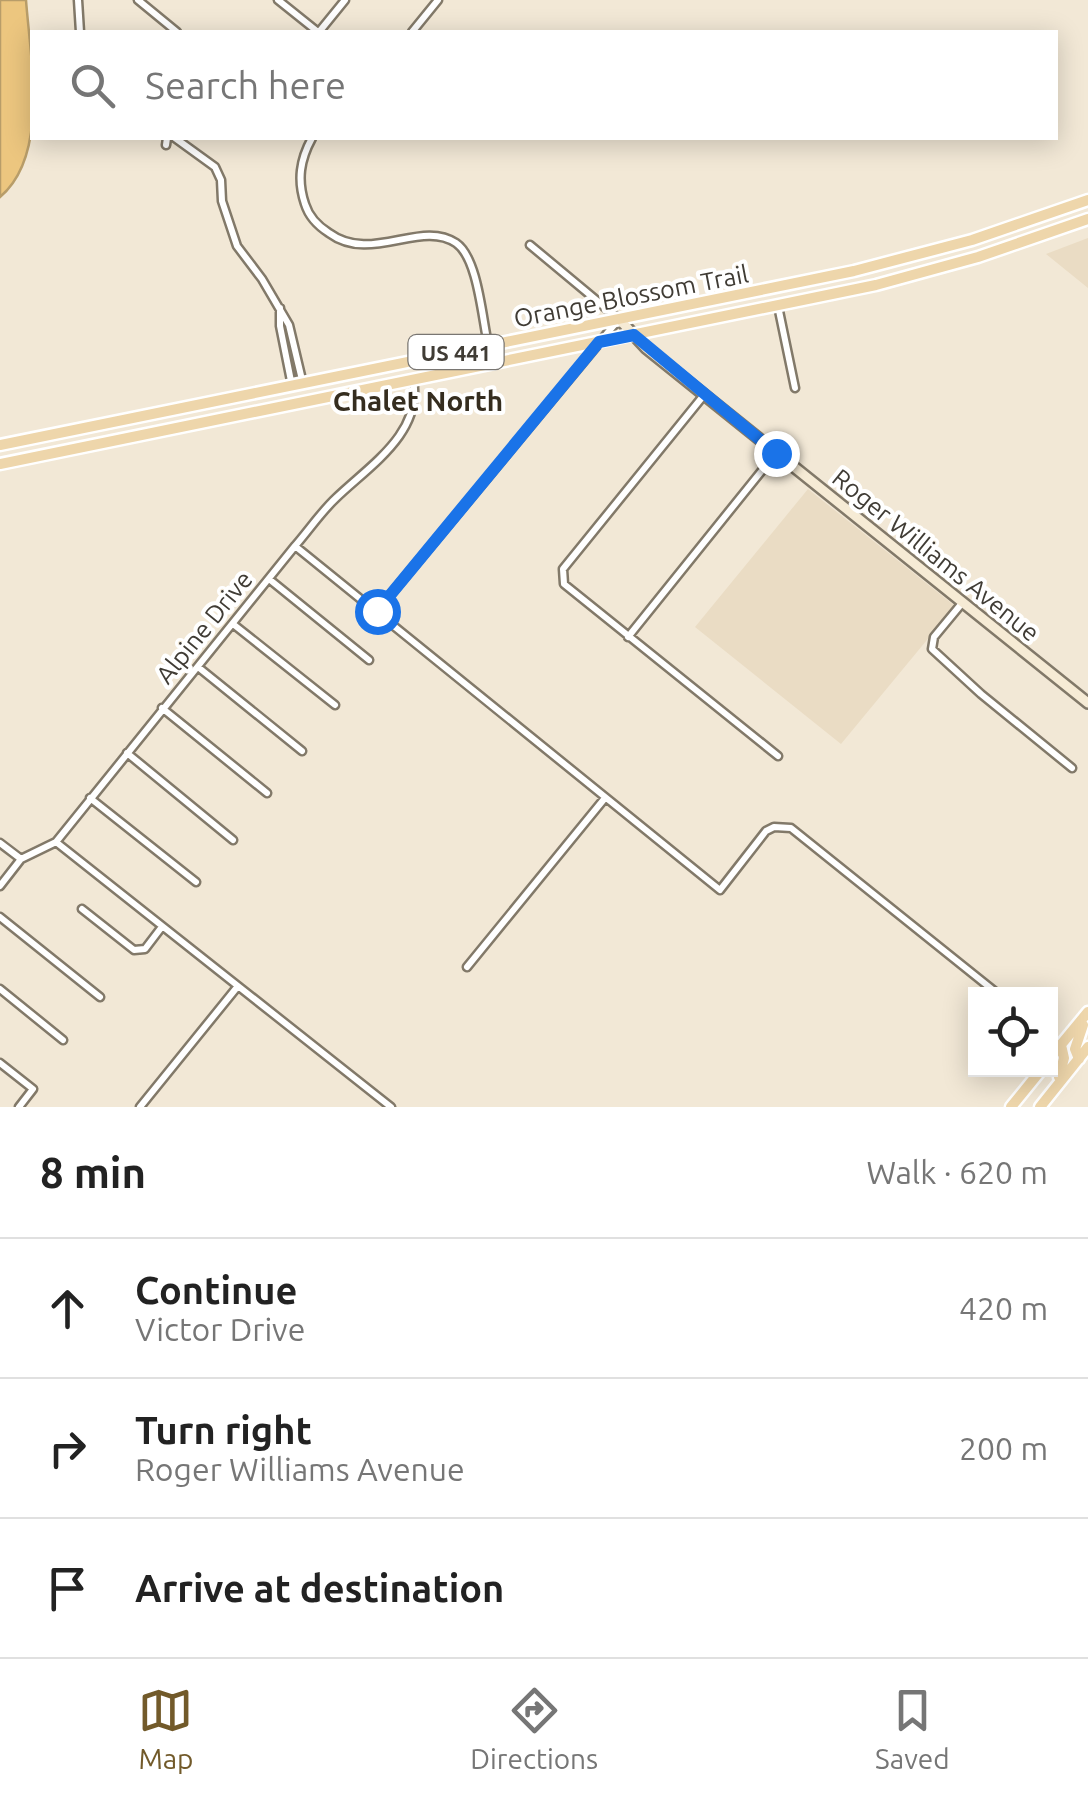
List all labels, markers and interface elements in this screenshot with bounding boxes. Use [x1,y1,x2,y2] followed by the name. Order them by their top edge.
[30,30,1058,140] search box
[65,58,120,113] icon: search
[145,64,346,106] text: Search here
[511,260,751,332] street label: Orange Blossom Trail
[408,335,504,369] road number: US 441
[333,385,503,416] district label: Chalet North
[754,431,800,477] route end
[827,463,1045,647] street label: Roger Williams Avenue
[150,565,258,689] street label: Alpine Drive
[355,589,401,635] route start
[968,987,1058,1077] map controls
[968,987,1058,1077] button: locate
[40,1149,146,1196] text: 8 min
[866,1154,1048,1190] text: Walk · 620 m
[135,1269,297,1311] text: Continue
[40,1281,95,1336] icon: ahead
[959,1290,1048,1326] text: 420 m
[135,1311,305,1347] text: Victor Drive
[135,1409,312,1451] text: Turn right
[40,1421,95,1476] icon: right
[959,1430,1048,1466] text: 200 m
[135,1451,465,1487] text: Roger Williams Avenue
[40,1561,95,1616] icon: arrive
[135,1567,504,1609] text: Arrive at destination
[138,1683,194,1774] tab: Map
[470,1683,598,1774] tab: Directions
[875,1683,950,1774] tab: Saved

